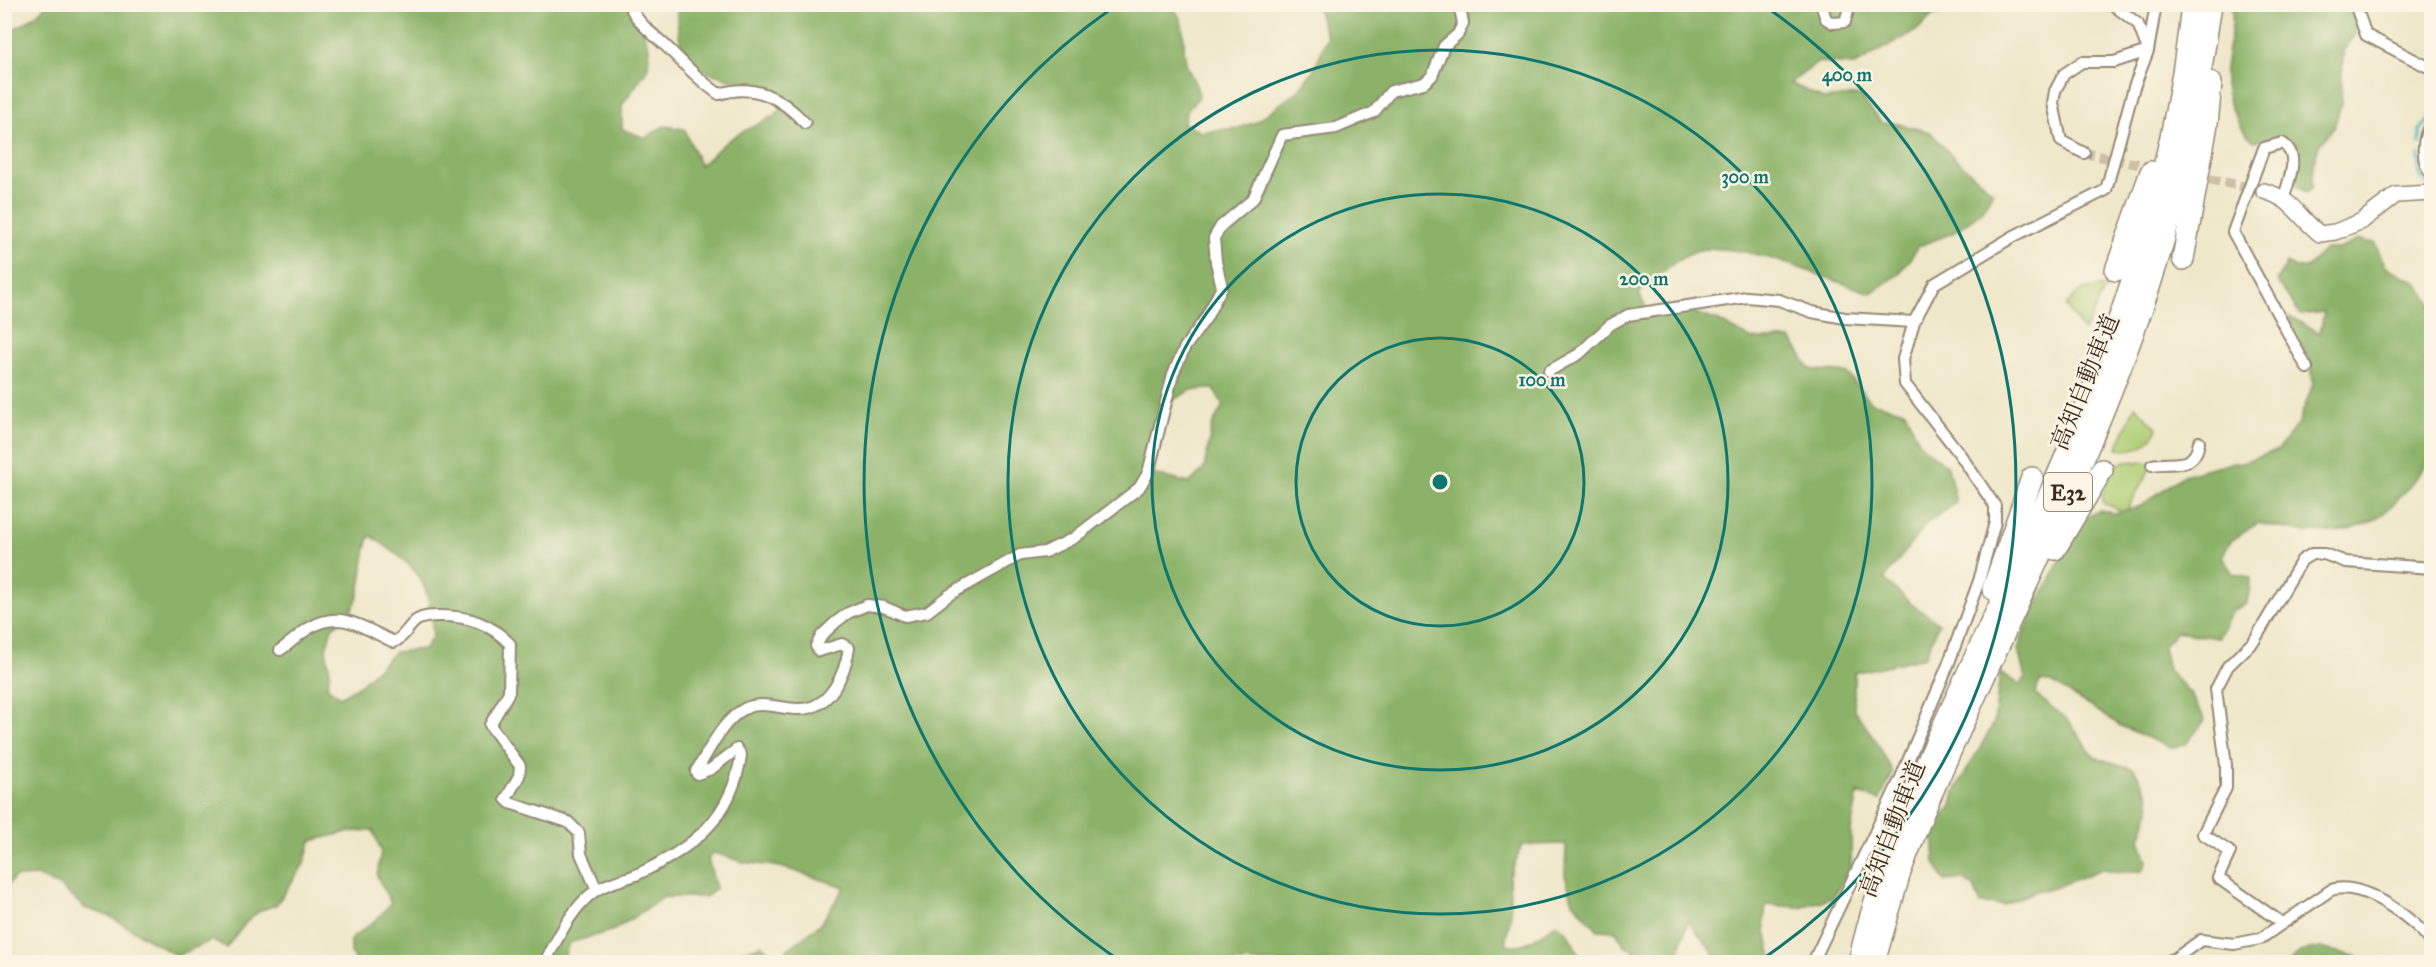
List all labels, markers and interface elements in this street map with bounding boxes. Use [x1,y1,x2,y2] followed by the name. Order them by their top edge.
[1822,64,1873,87] text: 400 m
[1721,166,1769,189] text: 300 m
[1620,268,1669,290] text: 200 m
[2044,310,2126,454] street label: 高知自動車道
[1519,369,1566,391] text: 100 m
[1430,472,1450,492] centre of rings
[2044,473,2092,511] road number: E32
[1852,756,1932,902] street label: 高知自動車道

